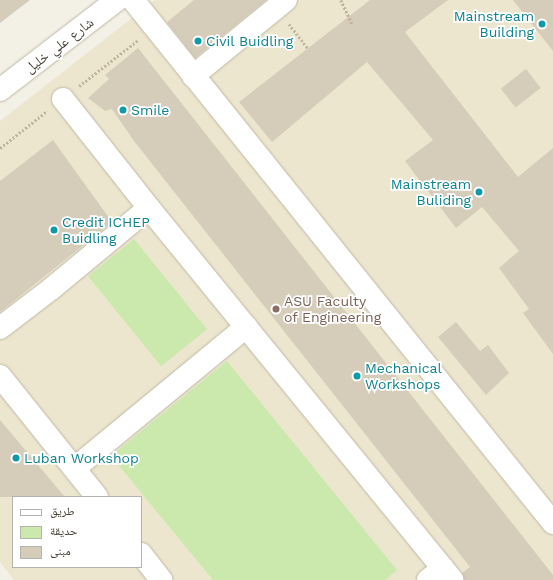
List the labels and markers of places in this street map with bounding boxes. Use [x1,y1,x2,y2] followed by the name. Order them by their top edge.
[454,8,534,40] place label: Mainstream Building
[537,19,547,29] marker: Mainstream Building
[206,33,294,49] place label: Civil Buidling
[193,36,203,46] marker: Civil Buidling
[131,102,169,118] place label: Smile
[118,105,128,115] marker: Smile
[391,176,471,208] place label: Mainstream Buliding
[474,187,484,197] marker: Mainstream Buliding
[62,214,150,246] place label: Credit ICHEP Buidling
[49,225,59,235] marker: Credit ICHEP Buidling
[284,293,382,326] place label: ASU Faculty of Engineering
[271,304,281,314] marker: ASU Faculty of Engineering
[365,360,442,392] place label: Mechanical Workshops
[352,371,362,381] marker: Mechanical Workshops
[24,450,139,466] place label: Luban Workshop
[11,453,21,463] marker: Luban Workshop

